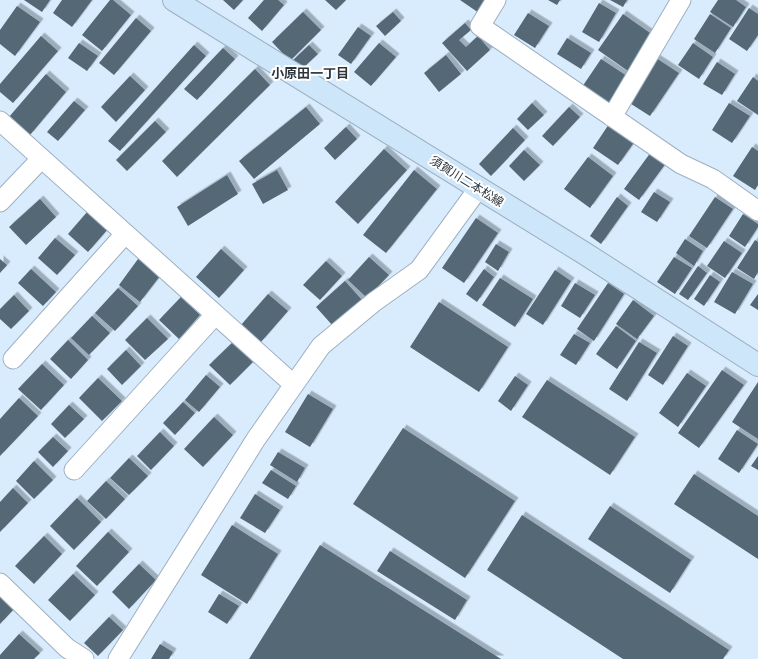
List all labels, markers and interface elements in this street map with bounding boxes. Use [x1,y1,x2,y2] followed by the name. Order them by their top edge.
[271,65,349,82] district label: 小原田一丁目
[427,152,507,210] street label: 須賀川二本松線

